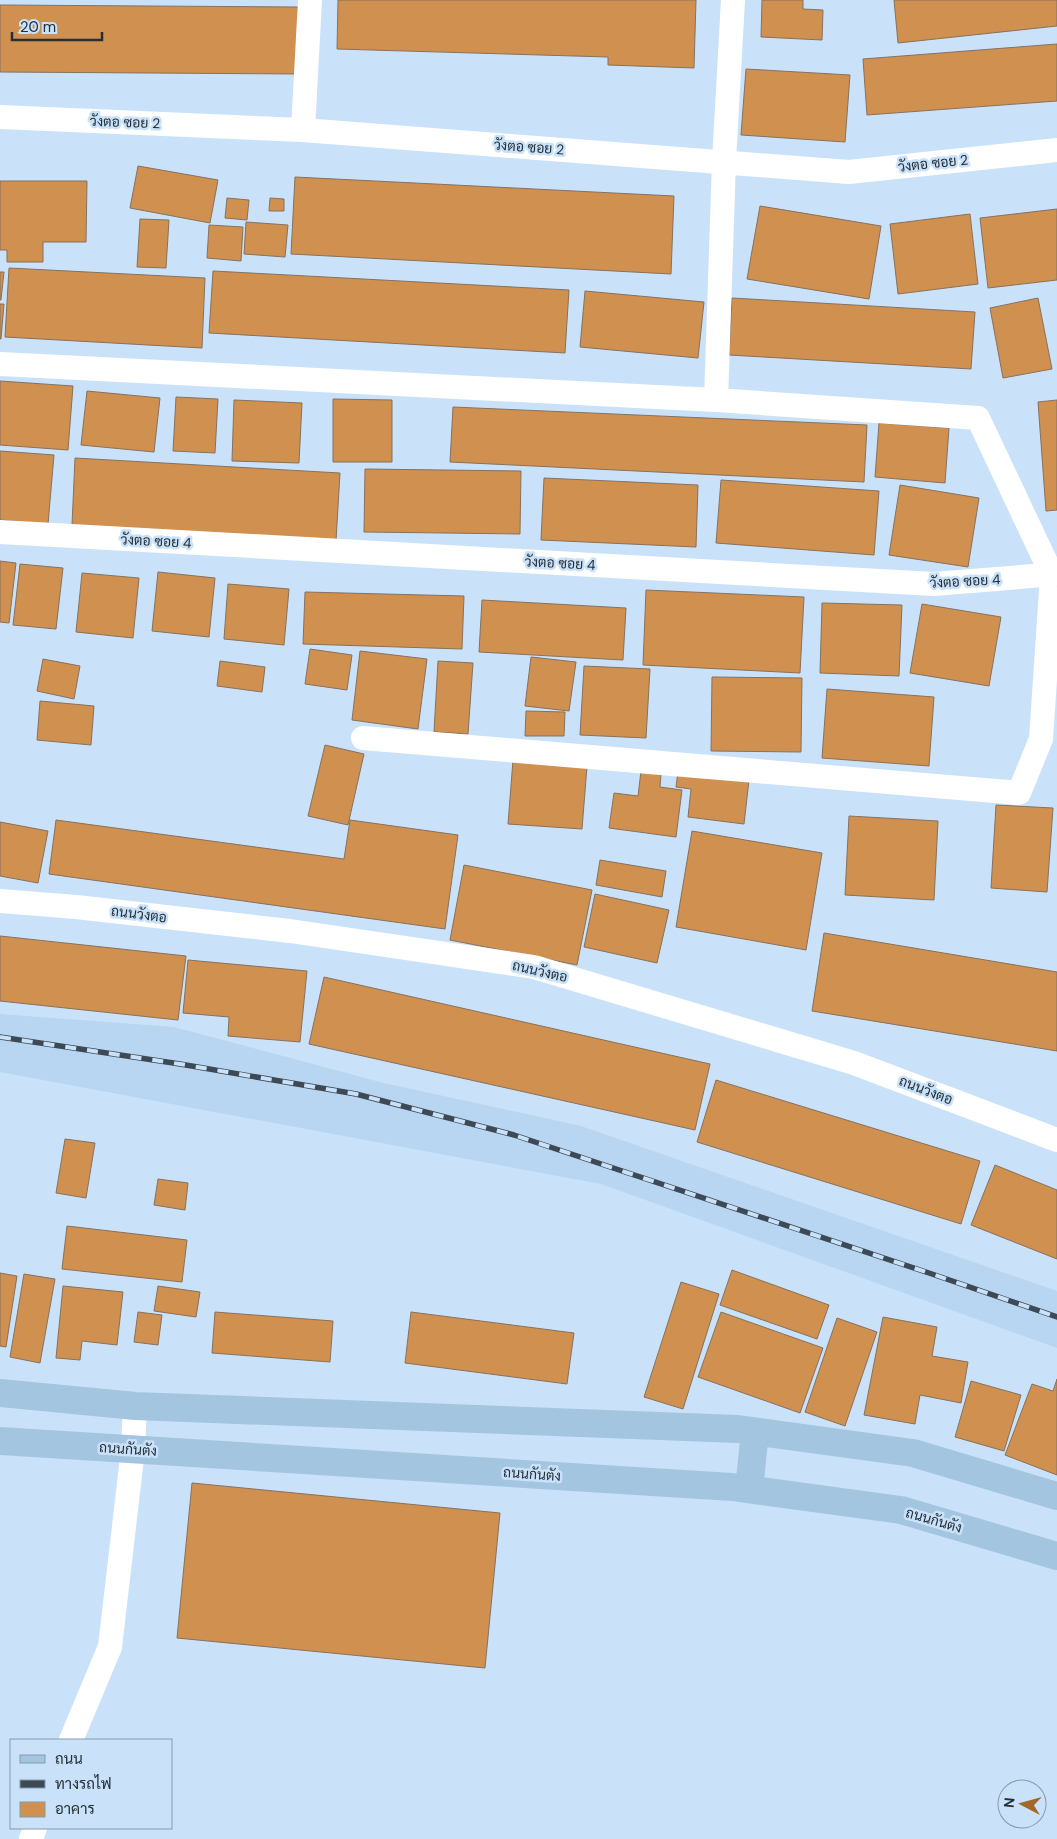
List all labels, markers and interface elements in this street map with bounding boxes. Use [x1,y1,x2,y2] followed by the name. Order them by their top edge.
[12,10,102,42] scale bar
[20,17,56,37] text: 20 m
[89,112,161,132] street label: วังตอ ซอย 2
[493,136,565,158] street label: วังตอ ซอย 2
[897,150,969,176] street label: วังตอ ซอย 2
[120,530,192,552] street label: วังตอ ซอย 4
[524,552,596,574] street label: วังตอ ซอย 4
[929,570,1001,592] street label: วังตอ ซอย 4
[110,902,168,926] street label: ถนนวังตอ
[511,956,569,986] street label: ถนนวังตอ
[897,1072,955,1108] street label: ถนนวังตอ
[99,1438,157,1460] street label: ถนนกันตัง
[503,1463,561,1485] street label: ถนนกันตัง
[904,1503,964,1537] street label: ถนนกันตัง
[10,1739,172,1829] legend
[55,1749,83,1769] text: ถนน
[55,1774,112,1794] text: ทางรถไฟ
[997,1779,1047,1829] north arrow
[1000,1797,1019,1809] text: N
[55,1799,95,1819] text: อาคาร

